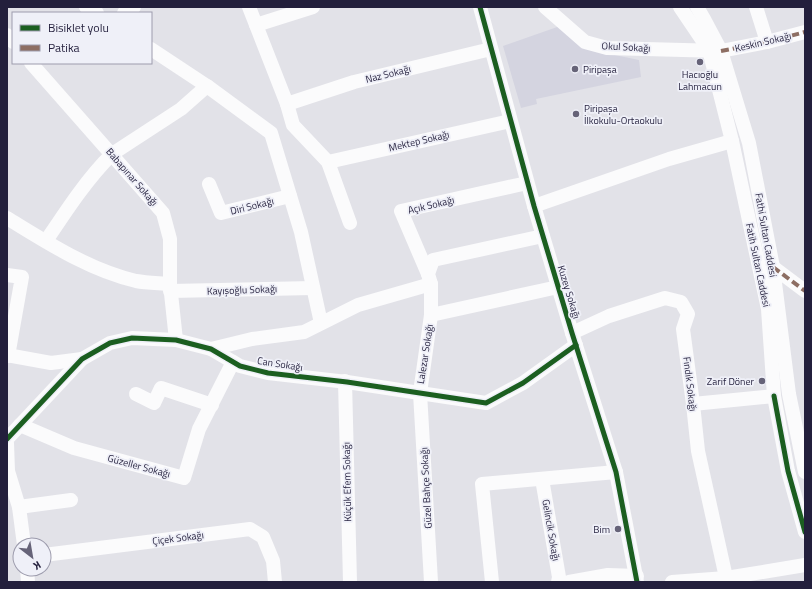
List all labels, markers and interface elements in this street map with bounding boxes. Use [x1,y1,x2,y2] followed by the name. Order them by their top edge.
[12,12,152,64] legend
[48,18,109,37] text: Bisiklet yolu
[733,28,793,56] street label: Keskin Sokağı
[48,38,80,57] text: Patika
[601,38,651,56] street label: Okul Sokağı
[695,57,705,67] marker: Hacıoğlu Lahmacun
[364,61,412,87] street label: Naz Sokağı
[583,62,617,77] place label: Piripaşa
[570,64,580,74] marker: Piripaşa
[678,67,722,94] place label: Hacıoğlu Lahmacun
[584,101,662,128] place label: Piripaşa İlkokulu-Ortaokulu
[571,109,581,119] marker: Piripaşa İlkokulu-Ortaokulu
[387,127,451,155] street label: Mektep Sokağı
[102,145,162,209] street label: Babapınar Sokağı
[406,192,456,218] street label: Açık Sokağı
[751,192,781,278] street label: Fathi Sultan Caddesi
[229,193,275,219] street label: Diri Sokağı
[742,222,774,308] street label: Fatih Sultan Caddesi
[554,263,584,321] street label: Kuzey Sokağı
[207,281,277,299] street label: Kayışoğlu Sokağı
[413,323,437,385] street label: Lalezar Sokağı
[256,353,304,375] street label: Can Sokağı
[679,356,701,412] street label: Fındık Sokağı
[707,374,755,389] place label: Zarif Döner
[757,376,767,386] marker: Zarif Döner
[339,442,355,522] street label: Küçük Efem Sokağı
[416,447,436,529] street label: Güzel Bahçe Sokağı
[106,450,172,482] street label: Güzeller Sokağı
[538,498,564,562] street label: Gelincik Sokağı
[593,522,610,537] place label: Bim
[613,524,623,534] marker: Bim
[151,527,205,549] street label: Çiçek Sokağı
[12,537,52,577] north arrow
[30,557,44,574] text: K

